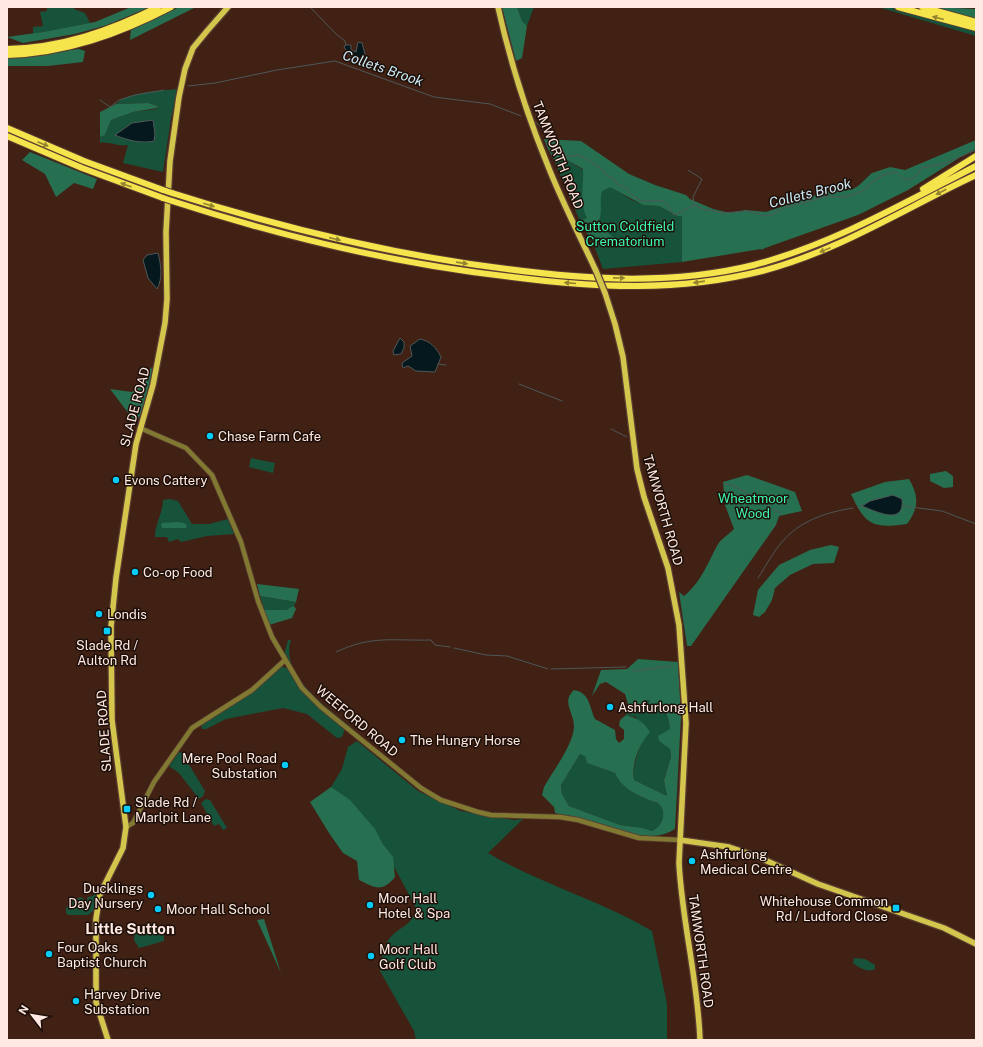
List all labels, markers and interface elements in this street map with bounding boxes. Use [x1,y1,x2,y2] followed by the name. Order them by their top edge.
[932,15,944,21] one-way arrow
[340,47,426,89] water label: Collets Brook
[530,99,586,211] street label: TAMWORTH ROAD
[37,141,49,147] one-way arrow
[767,175,853,211] water label: Collets Brook
[120,181,132,187] one-way arrow
[935,189,947,195] one-way arrow
[203,202,215,208] one-way arrow
[576,219,674,249] park label: Sutton Coldfield Crematorium
[328,236,341,242] one-way arrow
[819,248,831,254] one-way arrow
[456,260,468,266] one-way arrow
[613,275,626,281] one-way arrow
[693,279,705,286] one-way arrow
[564,280,576,287] one-way arrow
[117,366,153,448] street label: SLADE ROAD
[218,429,321,444] place label: Chase Farm Cafe
[205,431,215,441] marker: Chase Farm Cafe
[640,453,686,567] street label: TAMWORTH ROAD
[124,473,207,488] place label: Evons Cattery
[111,475,121,485] marker: Evons Cattery
[718,491,788,521] park label: Wheatmoor Wood
[143,565,213,580] place label: Co-op Food
[130,567,140,577] marker: Co-op Food
[107,607,147,622] place label: Londis
[94,609,104,619] marker: Londis
[102,626,112,636] marker: Slade Rd / Aulton Rd
[76,638,138,668] place label: Slade Rd / Aulton Rd
[313,682,401,760] street label: WEEFORD ROAD
[94,690,114,772] street label: SLADE ROAD
[618,700,713,715] place label: Ashfurlong Hall
[605,702,615,712] marker: Ashfurlong Hall
[410,733,520,748] place label: The Hungry Horse
[397,735,407,745] marker: The Hungry Horse
[182,751,277,781] place label: Mere Pool Road Substation
[280,760,290,770] marker: Mere Pool Road Substation
[135,795,211,825] place label: Slade Rd / Marlpit Lane
[122,804,132,814] marker: Slade Rd / Marlpit Lane
[700,847,792,877] place label: Ashfurlong Medical Centre
[687,856,697,866] marker: Ashfurlong Medical Centre
[68,881,143,911] place label: Ducklings Day Nursery
[146,890,156,900] marker: Ducklings Day Nursery
[378,891,450,921] place label: Moor Hall Hotel & Spa
[686,893,716,1009] street label: TAMWORTH ROAD
[760,894,888,924] place label: Whitehouse Common Rd / Ludford Close
[365,900,375,910] marker: Moor Hall Hotel & Spa
[166,902,270,917] place label: Moor Hall School
[891,903,901,913] marker: Whitehouse Common Rd / Ludford Close
[153,904,163,914] marker: Moor Hall School
[85,920,175,937] district label: Little Sutton
[57,940,147,970] place label: Four Oaks Baptist Church
[379,942,438,972] place label: Moor Hall Golf Club
[44,949,54,959] marker: Four Oaks Baptist Church
[366,951,376,961] marker: Moor Hall Golf Club
[84,987,161,1017] place label: Harvey Drive Substation
[12,995,52,1035] north arrow
[71,996,81,1006] marker: Harvey Drive Substation
[16,1003,31,1017] text: N

